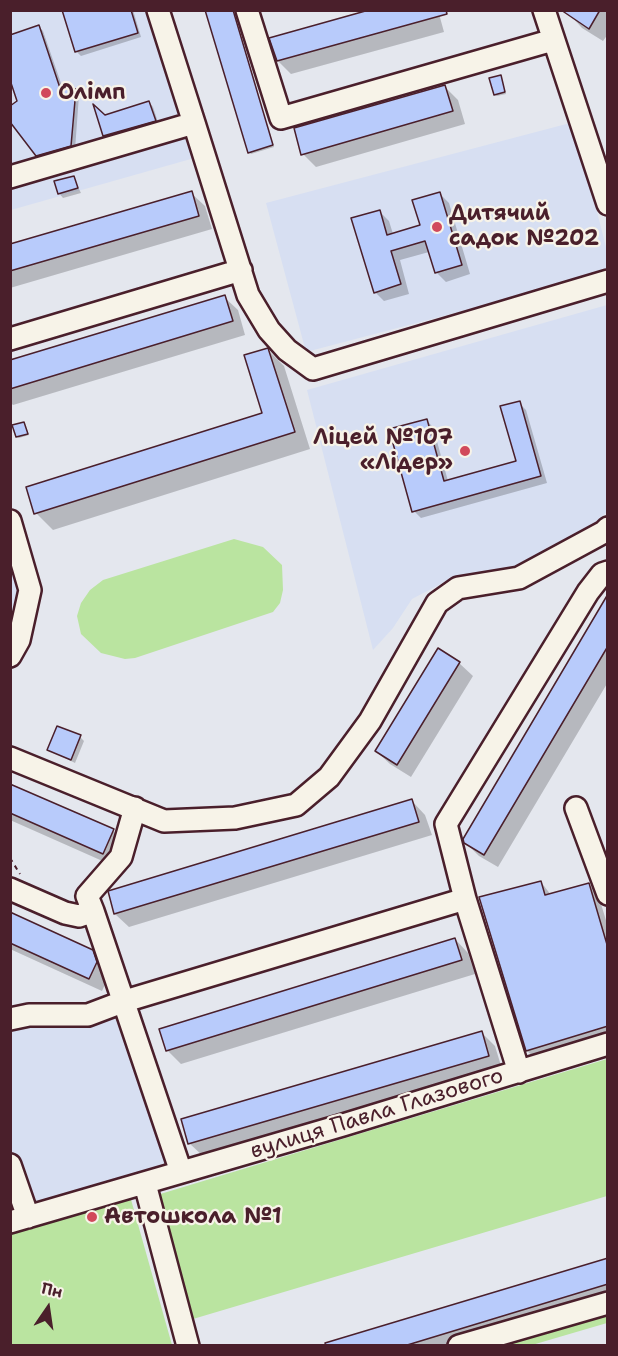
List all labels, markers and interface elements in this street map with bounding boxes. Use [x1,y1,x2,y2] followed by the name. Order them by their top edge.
[58,80,126,106] place label: Олімп
[39,86,53,100] marker: Олімп
[449,201,599,252] place label: Дитячий садок №202
[430,220,444,234] marker: Дитячий садок №202
[313,425,453,476] place label: Ліцей №107 «Лідер»
[458,444,472,458] marker: Ліцей №107 «Лідер»
[247,1063,507,1165] street label: вулиця Павла Глазового
[104,1204,282,1230] place label: Автошкола №1
[85,1210,99,1224] marker: Автошкола №1
[39,1277,65,1303] text: Пн
[18,1278,78,1338] north arrow

